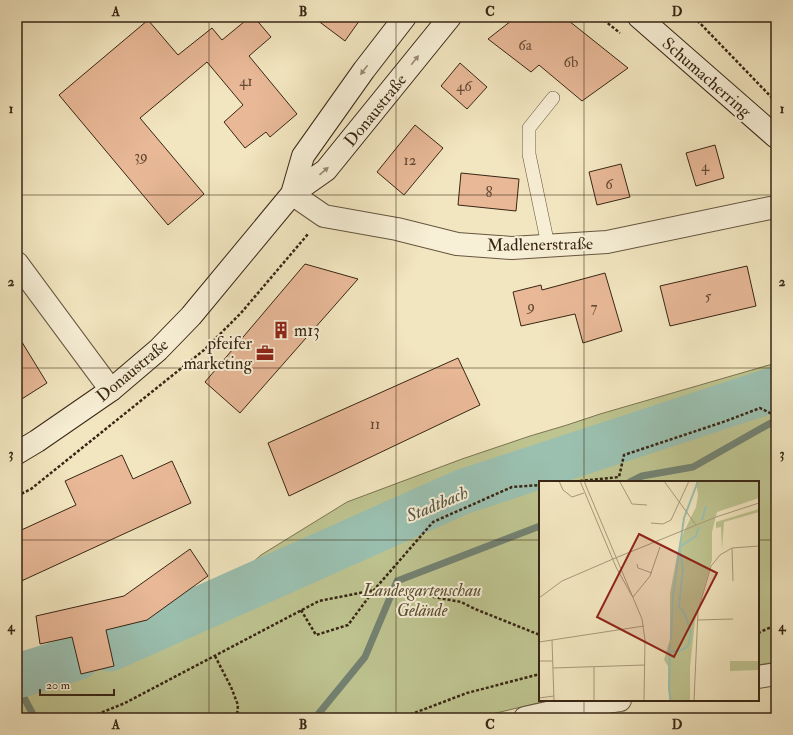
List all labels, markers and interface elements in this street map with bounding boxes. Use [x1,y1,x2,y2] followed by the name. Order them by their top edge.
[111,4,121,20] text: A
[299,4,307,20] text: B
[485,4,495,20] text: C
[672,4,683,20] text: D
[658,33,756,122] street label: Schumacherring
[518,36,533,55] house number: 6a
[564,53,578,72] house number: 6b
[411,55,420,66] one-way arrow
[360,65,368,75] one-way arrow
[340,70,411,151] street label: Donaustraße
[239,72,253,91] house number: 41
[456,77,473,96] house number: 46
[9,101,14,117] text: 1
[780,101,785,117] text: 1
[134,147,148,166] house number: 39
[404,151,417,170] house number: 12
[701,157,710,176] house number: 4
[319,167,328,176] one-way arrow
[605,175,614,194] house number: 6
[485,183,493,202] house number: 8
[487,233,593,256] street label: Madlenerstraße
[8,274,15,290] text: 2
[779,274,786,290] text: 2
[705,287,712,306] house number: 5
[526,297,535,316] house number: 9
[591,298,598,317] house number: 7
[271,320,291,340] building icon: m13
[294,320,320,341] place label: m13
[183,333,253,374] place label: pfeifer marketing
[92,334,173,407] street label: Donaustraße
[255,343,275,363] office icon: pfeifer marketing
[370,415,380,434] house number: 11
[9,446,14,462] text: 3
[780,446,785,462] text: 3
[402,481,472,528] water label: Stadtbach
[539,481,759,701] inset map
[362,580,481,621] park label: Landesgartenschau Gelände
[6,619,15,635] text: 4
[777,619,786,635] text: 4
[40,671,114,697] scale bar
[46,678,71,693] text: 20 m
[111,717,121,733] text: A
[299,717,307,733] text: B
[485,717,495,733] text: C
[672,717,683,733] text: D

